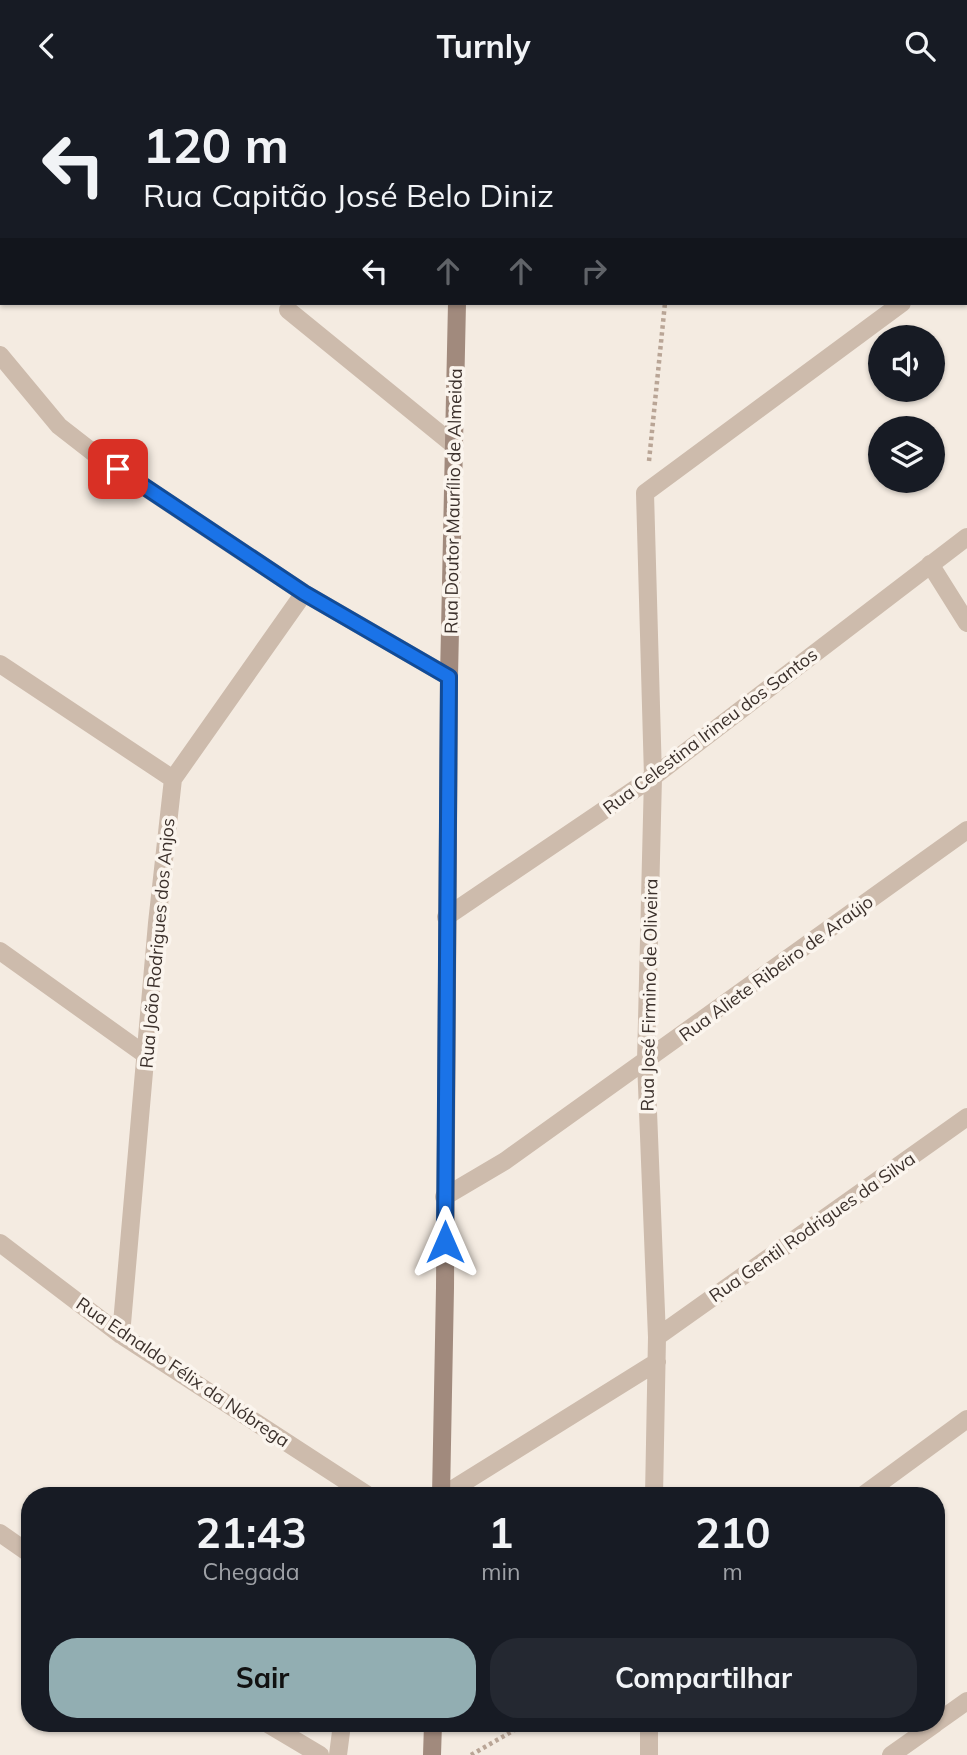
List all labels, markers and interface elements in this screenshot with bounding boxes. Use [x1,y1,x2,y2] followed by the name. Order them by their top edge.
[436,26,531,66] text: Turnly
[28,27,66,65] icon: back
[901,27,939,65] icon: search
[143,114,289,175] text: 120 m
[28,119,119,210] icon: left
[143,175,554,215] text: Rua Capitão José Belo Diniz
[356,252,394,290] icon: left
[429,252,467,290] icon: ahead
[502,252,540,290] icon: ahead
[575,252,613,290] icon: right
[868,325,945,493] map controls
[868,325,945,402] button: sound
[439,368,467,634] street label: Rua Doutor Maurílio de Almeida
[868,416,945,493] button: layers
[88,439,148,499] pin
[99,450,137,488] icon: arrive
[598,643,822,819] street label: Rua Celestina Irineu dos Santos
[135,817,179,1069] street label: Rua João Rodrigues dos Anjos
[635,878,663,1112] street label: Rua José Firmino de Oliveira
[674,890,878,1046] street label: Rua Aliete Ribeiro de Araújo
[704,1147,920,1307] street label: Rua Gentil Rodrigues da Silva
[408,1205,482,1279] position arrow
[72,1292,294,1452] street label: Rua Ednaldo Félix da Nóbrega
[196,1506,307,1559] text: 21:43
[488,1506,513,1559] text: 1
[695,1506,770,1559] text: 210
[203,1557,300,1586] text: Chegada
[481,1557,520,1586] text: min
[723,1557,743,1586] text: m
[49,1638,476,1718] button: Sair
[490,1638,917,1718] button: Compartilhar

